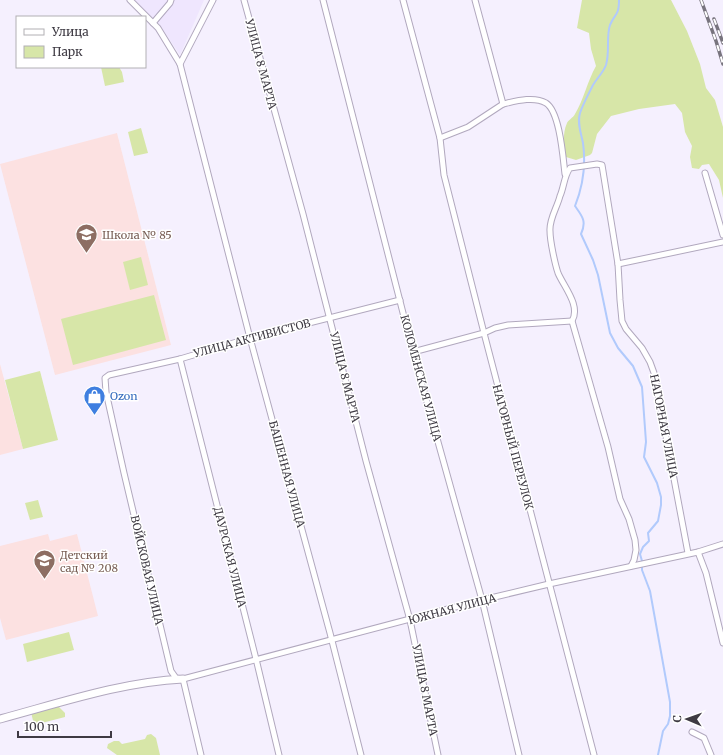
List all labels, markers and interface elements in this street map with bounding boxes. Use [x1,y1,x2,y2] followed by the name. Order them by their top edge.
[16,16,146,68] legend
[242,16,280,111] street label: УЛИЦА 8 МАРТА
[51,24,89,39] text: Улица
[52,44,83,59] text: Парк
[73,222,99,255] school or university icon: Школа № 85
[102,228,172,242] place label: Школа № 85
[397,313,445,443] street label: КОЛОМЕНСКАЯ УЛИЦА
[191,315,313,361] street label: УЛИЦА АКТИВИСТОВ
[327,329,363,424] street label: УЛИЦА 8 МАРТА
[647,373,681,479] street label: НАГОРНАЯ УЛИЦА
[81,383,107,416] shop icon: Ozon
[490,383,537,511] street label: НАГОРНЫЙ ПЕРЕУЛОК
[110,389,138,403] place label: Ozon
[266,419,308,529] street label: БАШЕННАЯ УЛИЦА
[211,505,249,609] street label: ДАУРСКАЯ УЛИЦА
[128,514,166,626] street label: ВОЙСКОВАЯ УЛИЦА
[31,548,57,581] school or university icon: Детский сад № 208
[60,548,118,575] place label: Детский сад № 208
[407,590,498,627] street label: ЮЖНАЯ УЛИЦА
[409,642,441,737] street label: УЛИЦА 8 МАРТА
[667,699,707,739] north arrow
[18,713,111,739] scale bar
[670,715,684,723] text: С
[24,719,59,734] text: 100 m

